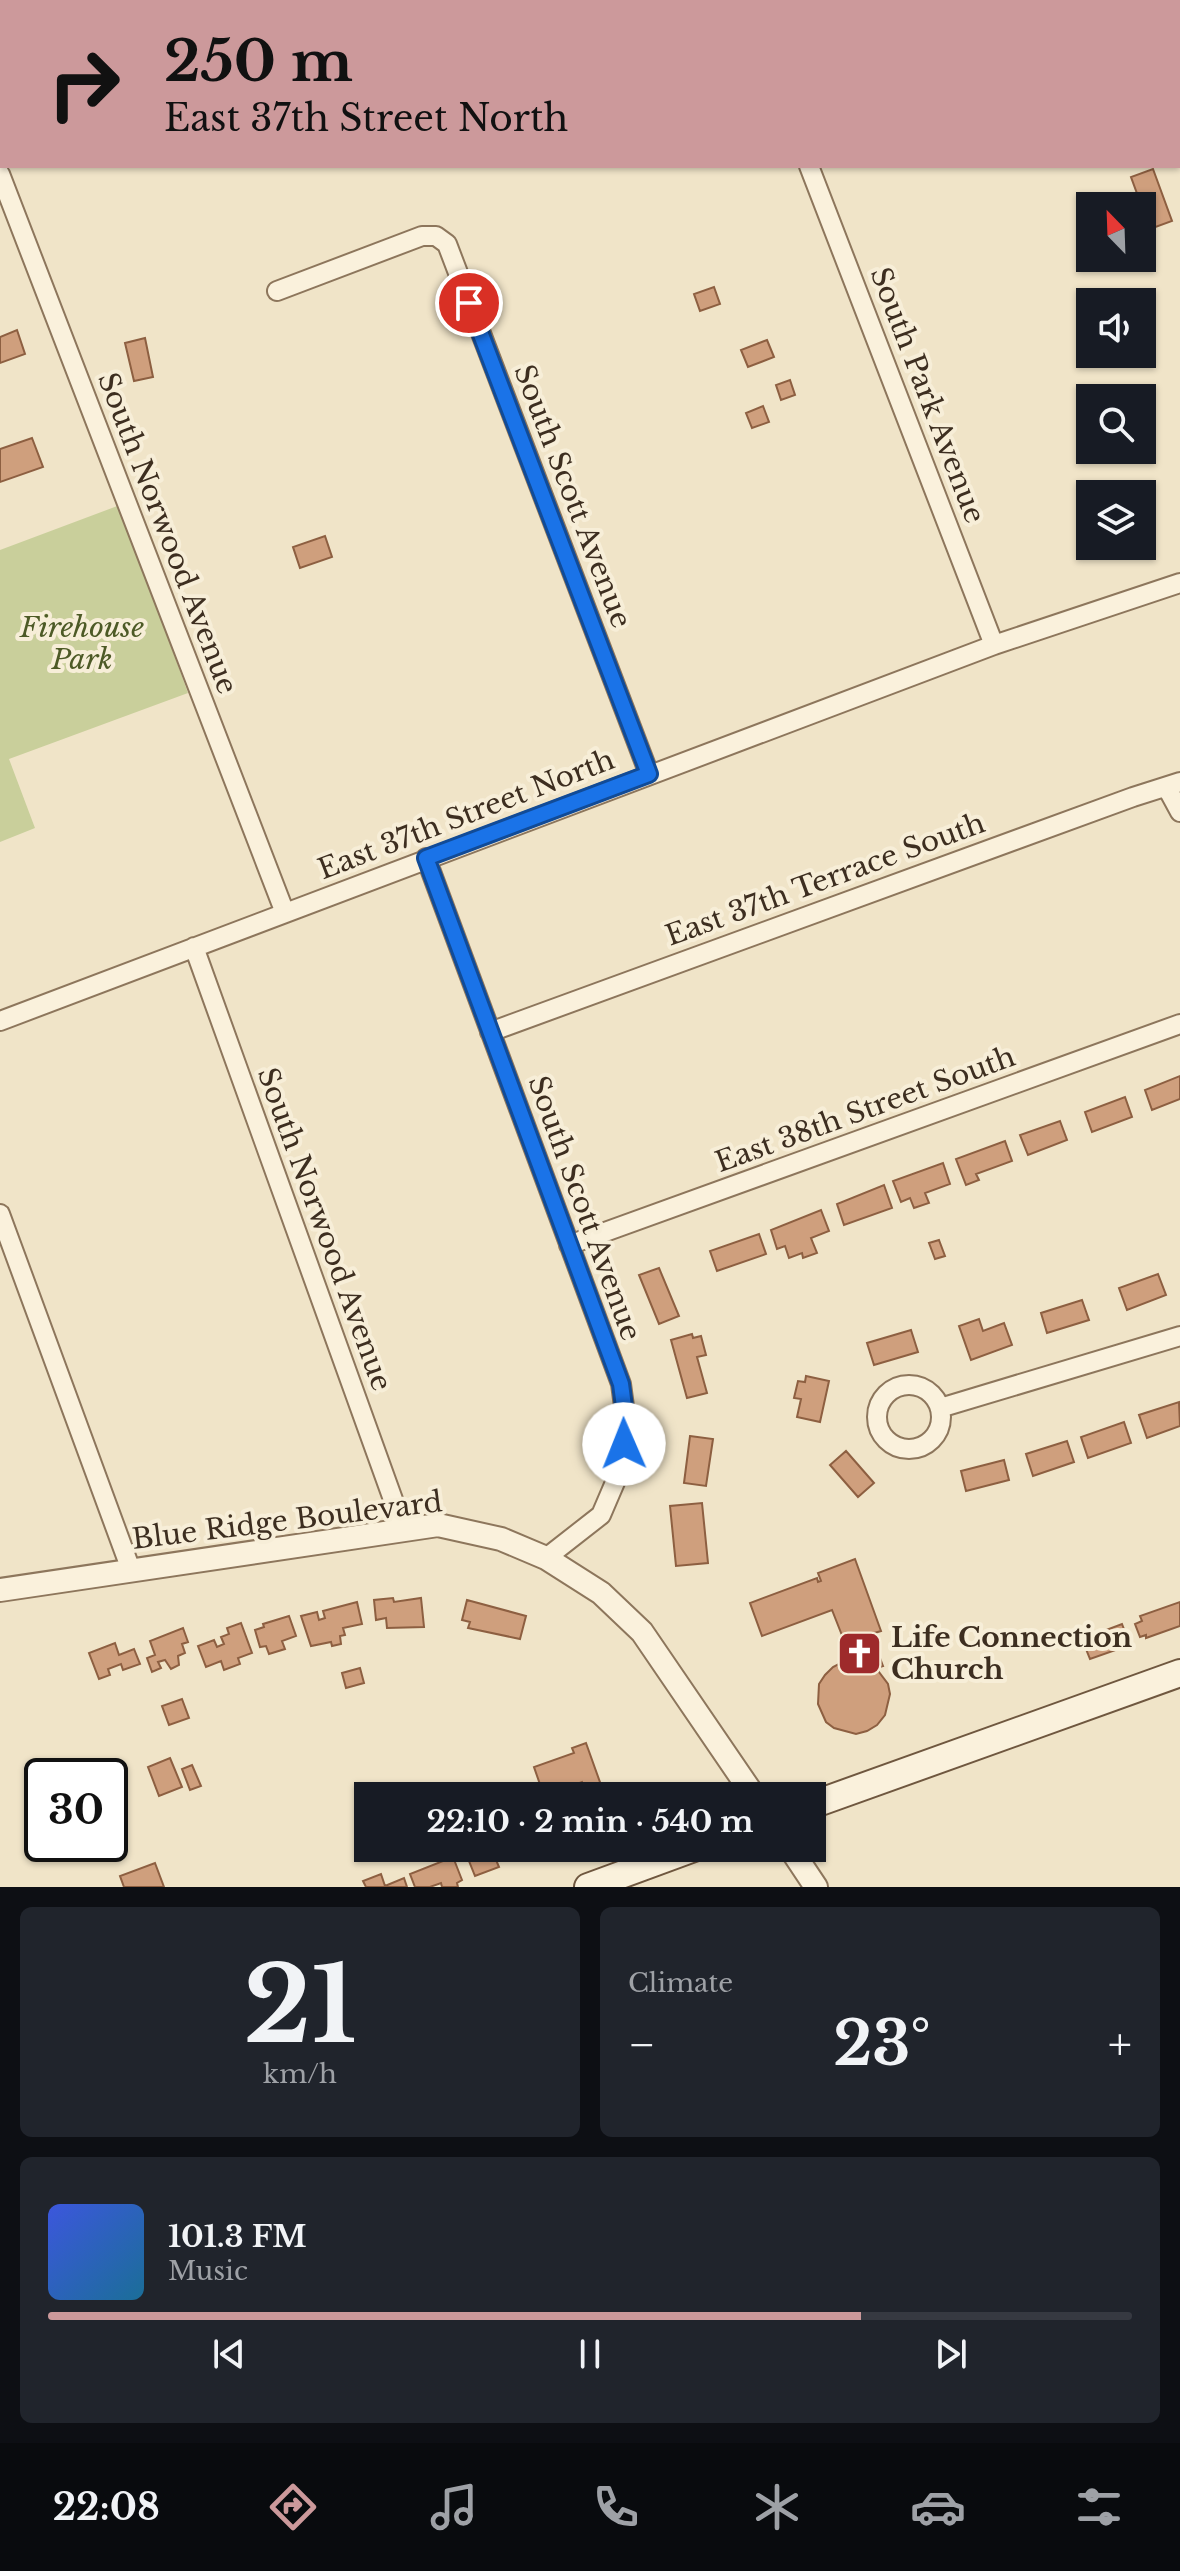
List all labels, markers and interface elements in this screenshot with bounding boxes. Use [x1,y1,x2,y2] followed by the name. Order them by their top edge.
[164,27,353,96] text: 250 m
[32,32,136,136] icon: right
[164,96,568,141] text: East 37th Street North
[1076,192,1156,272] north arrow
[1076,192,1156,560] map controls
[863,262,992,528] street label: South Park Avenue
[435,269,503,337] pin
[447,281,491,325] icon: arrive
[1076,288,1156,368] button: sound
[506,360,639,633] street label: South Scott Avenue
[90,367,245,699] street label: South Norwood Avenue
[1076,384,1156,464] button: search
[1076,480,1156,560] button: layers
[19,610,144,677] park label: Firehouse Park
[313,742,619,887] street label: East 37th Street North
[661,805,990,954] street label: East 37th Terrace South
[710,1039,1020,1180] street label: East 38th Street South
[250,1063,399,1396] street label: South Norwood Avenue
[520,1071,649,1345] street label: South Scott Avenue
[582,1402,666,1486] position arrow
[130,1484,444,1557] street label: Blue Ridge Boulevard
[891,1620,1132,1687] place label: Life Connection Church
[836,1629,884,1677] church icon: Life Connection Church
[24,1758,128,1862] speed limit sign: 30
[427,1803,754,1840] text: 22:10 · 2 min · 540 m
[243,1941,357,2070] text: 21
[628,1967,733,1999] text: Climate
[833,2007,931,2081] text: 23°
[628,2017,656,2072] text: −
[1108,2017,1132,2072] text: +
[263,2058,337,2090] text: km/h
[168,2218,307,2255] text: 101.3 FM
[168,2255,248,2287] text: Music
[207,2332,251,2376] icon: previous
[568,2332,612,2376] icon: pause
[929,2332,973,2376] icon: next
[265,2479,321,2535] icon: directions
[426,2479,482,2535] icon: music
[588,2479,644,2535] icon: phone
[749,2479,805,2535] icon: climate
[910,2479,966,2535] icon: car
[1071,2479,1127,2535] icon: filters
[53,2485,160,2530] text: 22:08

